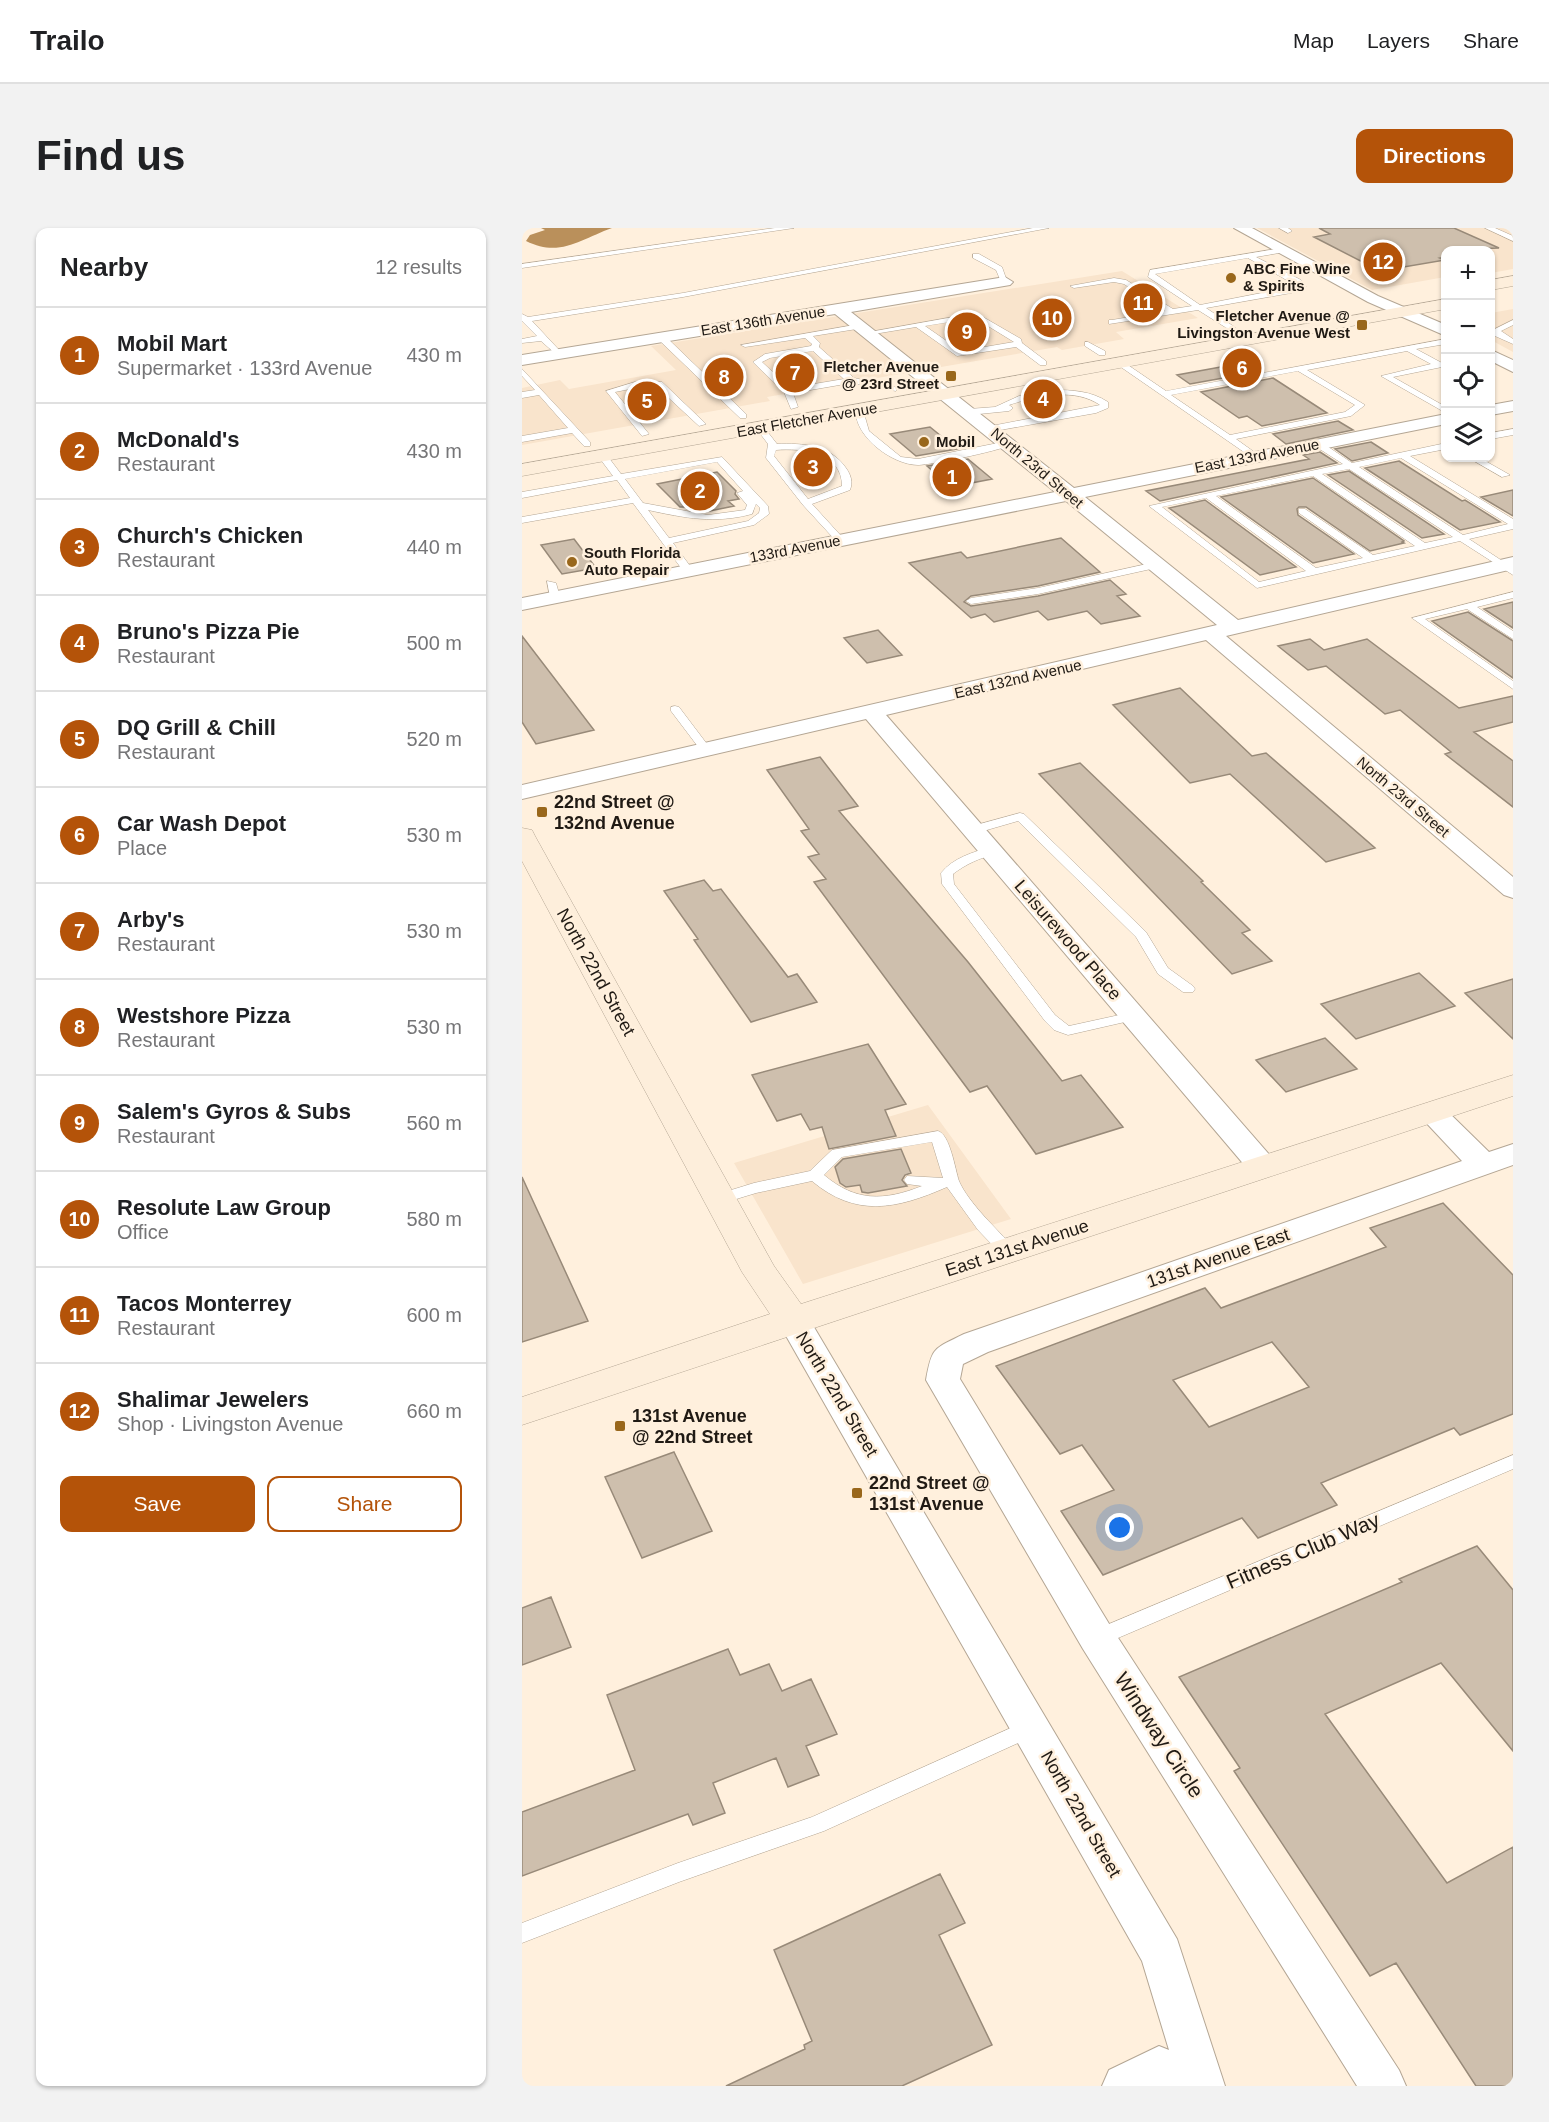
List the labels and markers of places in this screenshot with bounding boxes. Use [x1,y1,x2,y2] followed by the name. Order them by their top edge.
[1364,240,1402,285] pin: 12
[1243,260,1350,294] place label: ABC Fine Wine & Spirits
[1224,271,1238,285] marker: ABC Fine Wine & Spirits
[1124,280,1162,326] pin: 11
[1032,296,1072,340] pin: 10
[1177,307,1350,341] place label: Fletcher Avenue @ Livingston Avenue West
[948,310,986,354] pin: 9
[1355,318,1369,332] marker: Fletcher Avenue @ Livingston Avenue West
[1222,346,1262,390] pin: 6
[776,350,814,396] pin: 7
[704,354,744,400] pin: 8
[823,358,939,392] place label: Fletcher Avenue @ 23rd Street
[944,369,958,383] marker: Fletcher Avenue @ 23rd Street
[1024,376,1062,422] pin: 4
[628,378,666,423] pin: 5
[936,433,975,450] place label: Mobil
[917,435,931,449] marker: Mobil
[794,444,832,490] pin: 3
[932,454,972,500] pin: 1
[680,468,720,514] pin: 2
[584,544,681,578] place label: South Florida Auto Repair
[565,555,579,569] marker: South Florida Auto Repair
[554,792,675,833] place label: 22nd Street @ 132nd Avenue
[535,805,549,819] marker: 22nd Street @ 132nd Avenue
[632,1406,753,1447] place label: 131st Avenue @ 22nd Street
[613,1419,627,1433] marker: 131st Avenue @ 22nd Street
[869,1473,990,1514] place label: 22nd Street @ 131st Avenue
[850,1486,864,1500] marker: 22nd Street @ 131st Avenue

